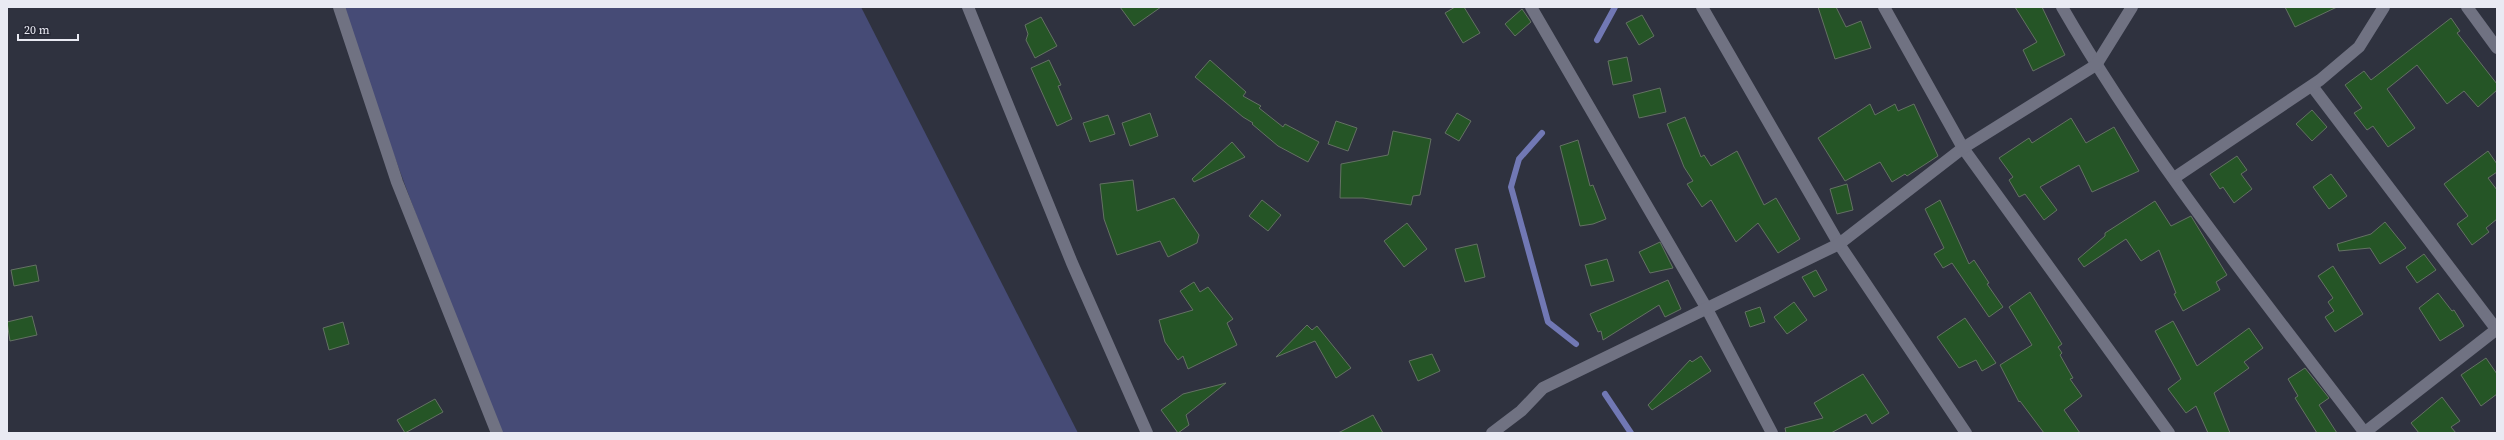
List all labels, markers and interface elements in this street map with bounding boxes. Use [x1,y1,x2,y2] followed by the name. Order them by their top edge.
[18,16,78,42] scale bar
[24,22,50,38] text: 20 m

